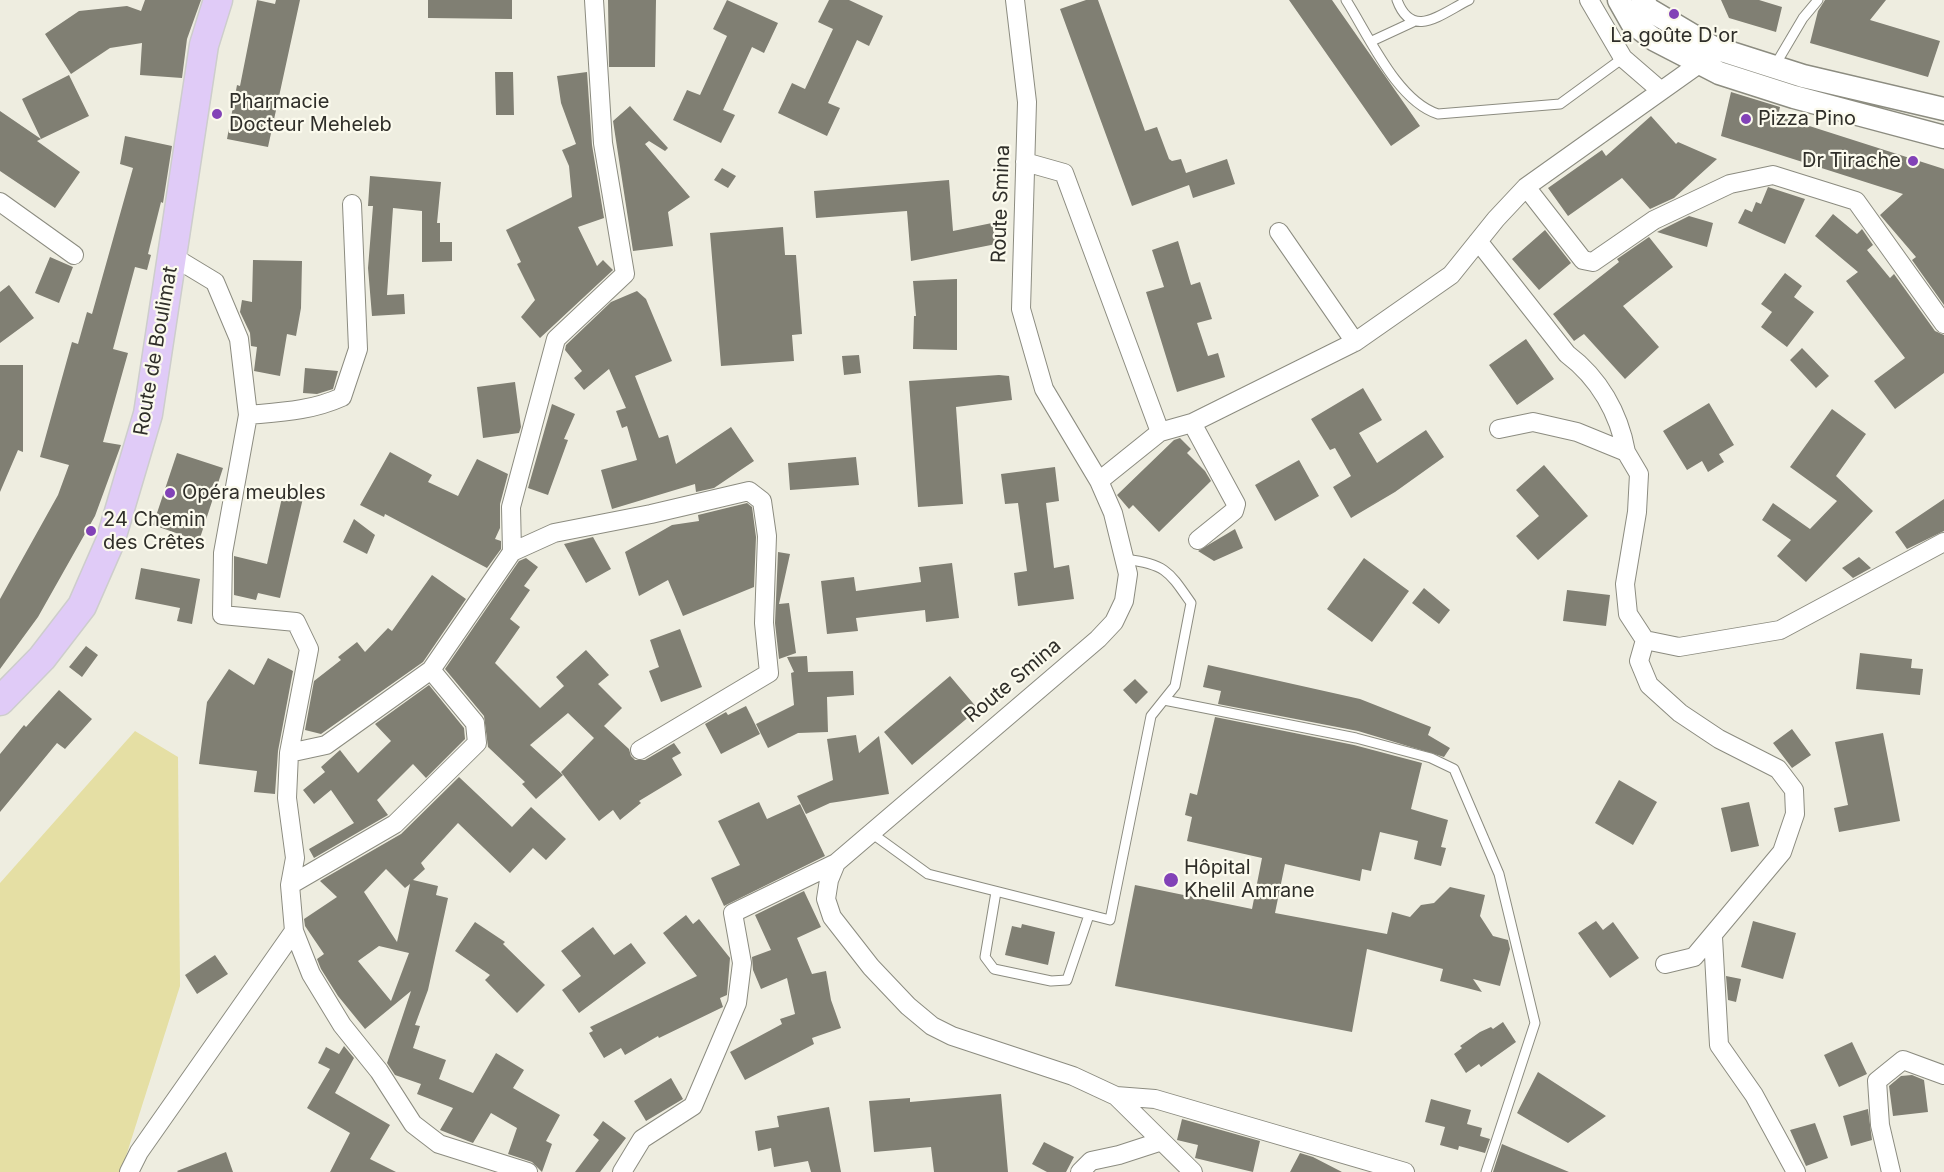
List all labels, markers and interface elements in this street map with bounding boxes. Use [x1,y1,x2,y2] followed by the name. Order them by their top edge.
[1667,7,1681,21] marker: La goûte D'or
[1610,24,1738,48] place label: La goûte D'or
[229,90,392,137] place label: Pharmacie Docteur Meheleb
[210,107,224,121] marker: Pharmacie Docteur Meheleb
[1758,107,1856,131] place label: Pizza Pino
[1739,112,1753,126] marker: Pizza Pino
[987,144,1015,264] street label: Route Smina
[1802,149,1901,173] place label: Dr Tirache
[1906,154,1920,168] marker: Dr Tirache
[129,264,183,438] street label: Route de Boulimat
[182,481,326,505] place label: Opéra meubles
[163,486,177,500] marker: Opéra meubles
[103,508,206,555] place label: 24 Chemin des Crêtes
[84,524,98,538] marker: 24 Chemin des Crêtes
[960,634,1066,728] street label: Route Smina
[1184,856,1315,903] place label: Hôpital Khelil Amrane
[1162,871,1180,889] marker: Hôpital Khelil Amrane

